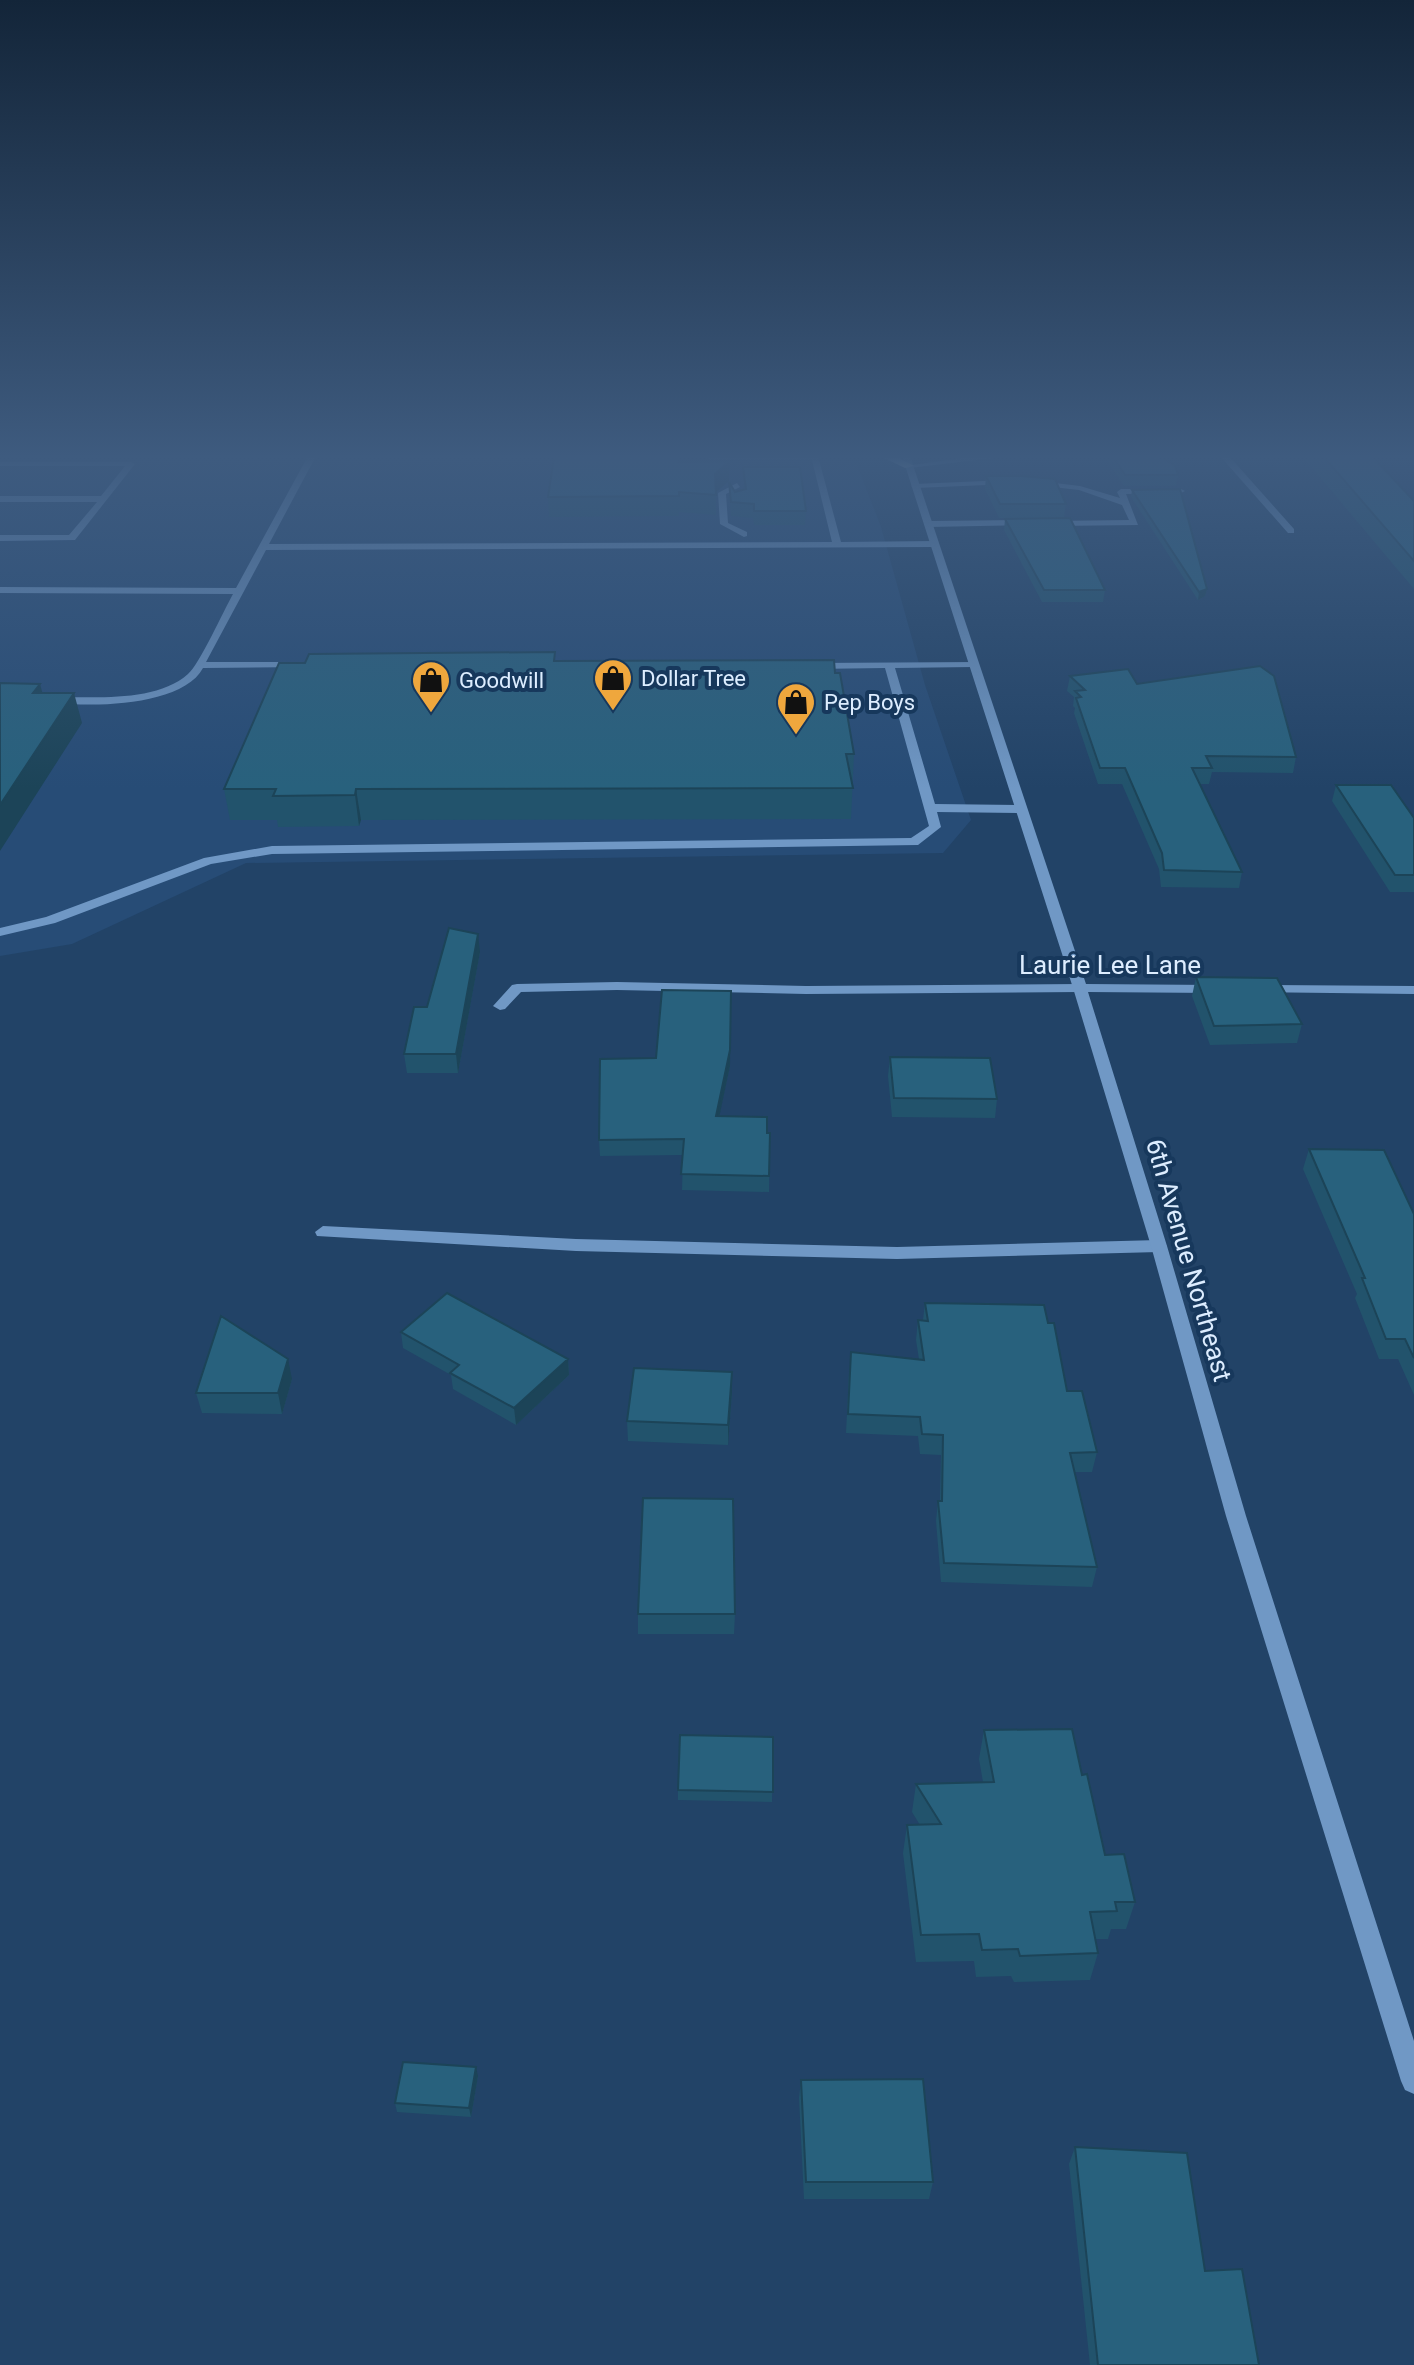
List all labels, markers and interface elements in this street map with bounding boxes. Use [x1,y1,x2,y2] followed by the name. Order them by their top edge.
[592,657,634,712] shop icon: Dollar Tree
[410,659,452,714] shop icon: Goodwill
[641,666,746,691] place label: Dollar Tree
[459,668,544,693] place label: Goodwill
[775,681,817,736] shop icon: Pep Boys
[824,690,915,715] place label: Pep Boys
[1019,950,1201,980] street label: Laurie Lee Lane
[1140,1135,1238,1385] street label: 6th Avenue Northeast

